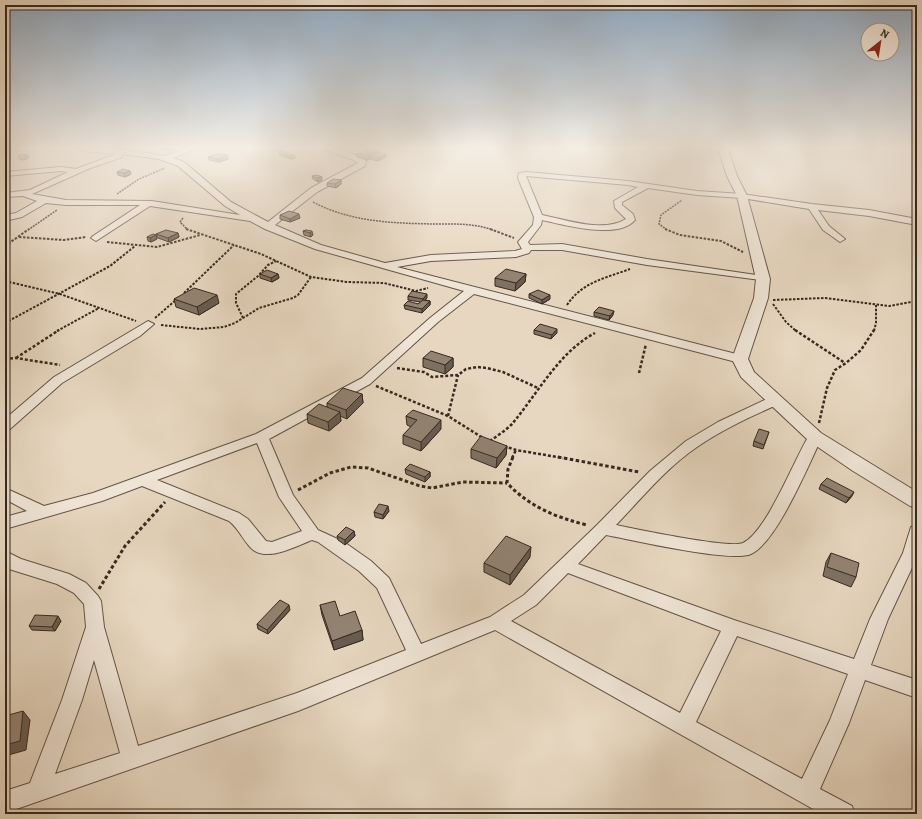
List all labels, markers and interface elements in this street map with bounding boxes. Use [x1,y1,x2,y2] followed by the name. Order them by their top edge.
[860,22,900,62] north arrow
[878,25,892,42] text: N

